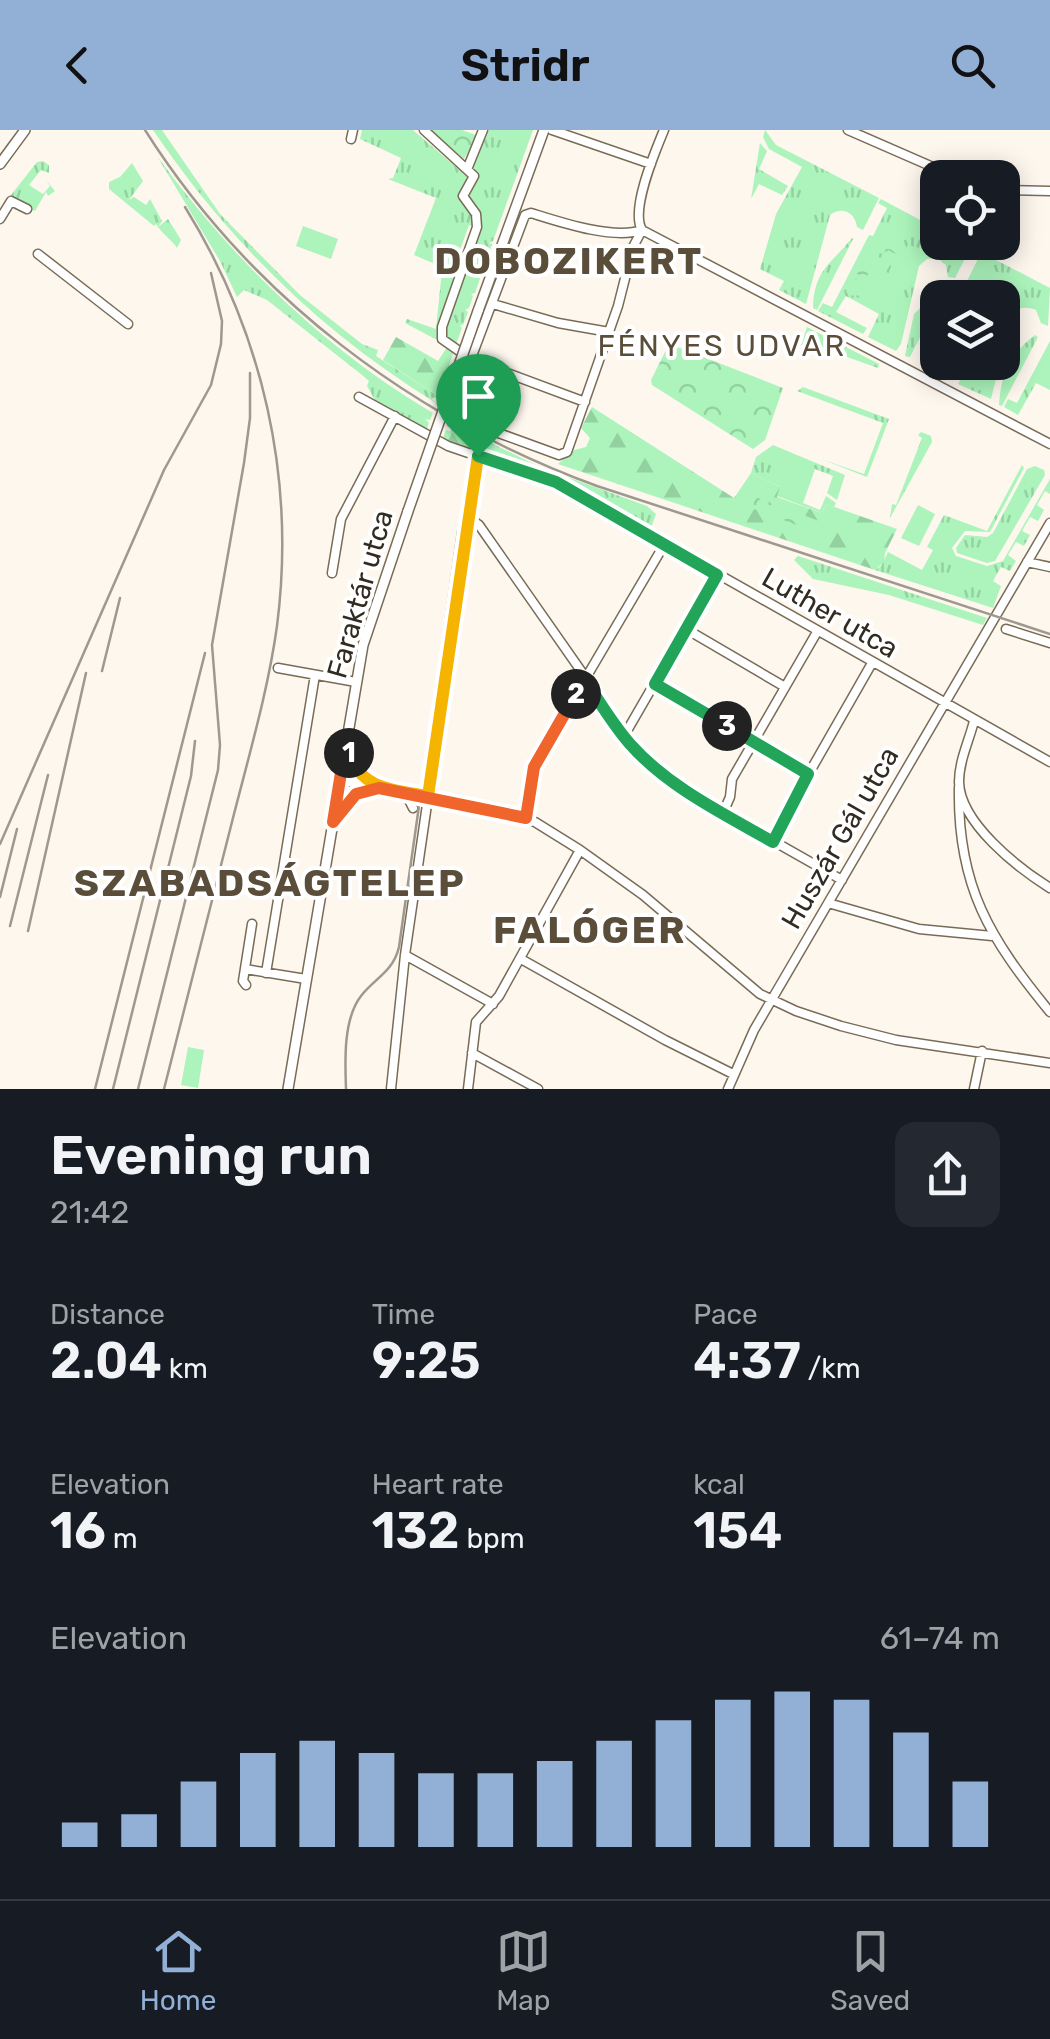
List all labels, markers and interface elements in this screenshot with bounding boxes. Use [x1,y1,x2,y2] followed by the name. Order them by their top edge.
[50,38,105,93] icon: back
[945,38,1000,93] icon: search
[461,39,589,92] text: Stridr
[920,160,1020,380] map controls
[920,160,1020,260] button: locate
[434,238,704,284] district label: DOBOZIKERT
[920,280,1020,380] button: layers
[597,328,847,364] district label: FÉNYES UDVAR
[436,354,521,457] pin
[451,369,506,424] icon: arrive
[320,506,400,682] street label: Faraktár utca
[756,561,904,665] street label: Luther utca
[551,669,601,719] pin: 2
[567,677,585,710] text: 2
[702,701,752,751] pin: 3
[718,709,736,742] text: 3
[324,728,374,778] pin: 1
[342,736,356,769] text: 1
[775,741,905,935] street label: Huszár Gál utca
[74,860,466,906] district label: SZABADSÁGTELEP
[493,907,687,953] district label: FALÓGER
[895,1122,1000,1227] button: share
[50,1123,372,1188] text: Evening run
[50,1193,129,1231] text: 21:42
[50,1298,165,1331] text: Distance
[372,1298,435,1331] text: Time
[693,1298,758,1331] text: Pace
[50,1331,162,1391] text: 2.04
[372,1331,481,1391] text: 9:25
[693,1331,801,1391] text: 4:37
[162,1352,208,1385] text: km
[801,1352,861,1385] text: /km
[50,1468,170,1501] text: Elevation
[372,1468,504,1501] text: Heart rate
[693,1468,745,1501] text: kcal
[50,1501,106,1561] text: 16
[372,1501,460,1561] text: 132
[693,1501,782,1561] text: 154
[106,1522,138,1555] text: m
[460,1522,525,1555] text: bpm
[50,1619,187,1657] text: Elevation
[880,1619,1000,1657] text: 61–74 m
[140,1924,216,2017] tab: Home
[496,1924,551,2017] tab: Map
[830,1924,910,2017] tab: Saved

